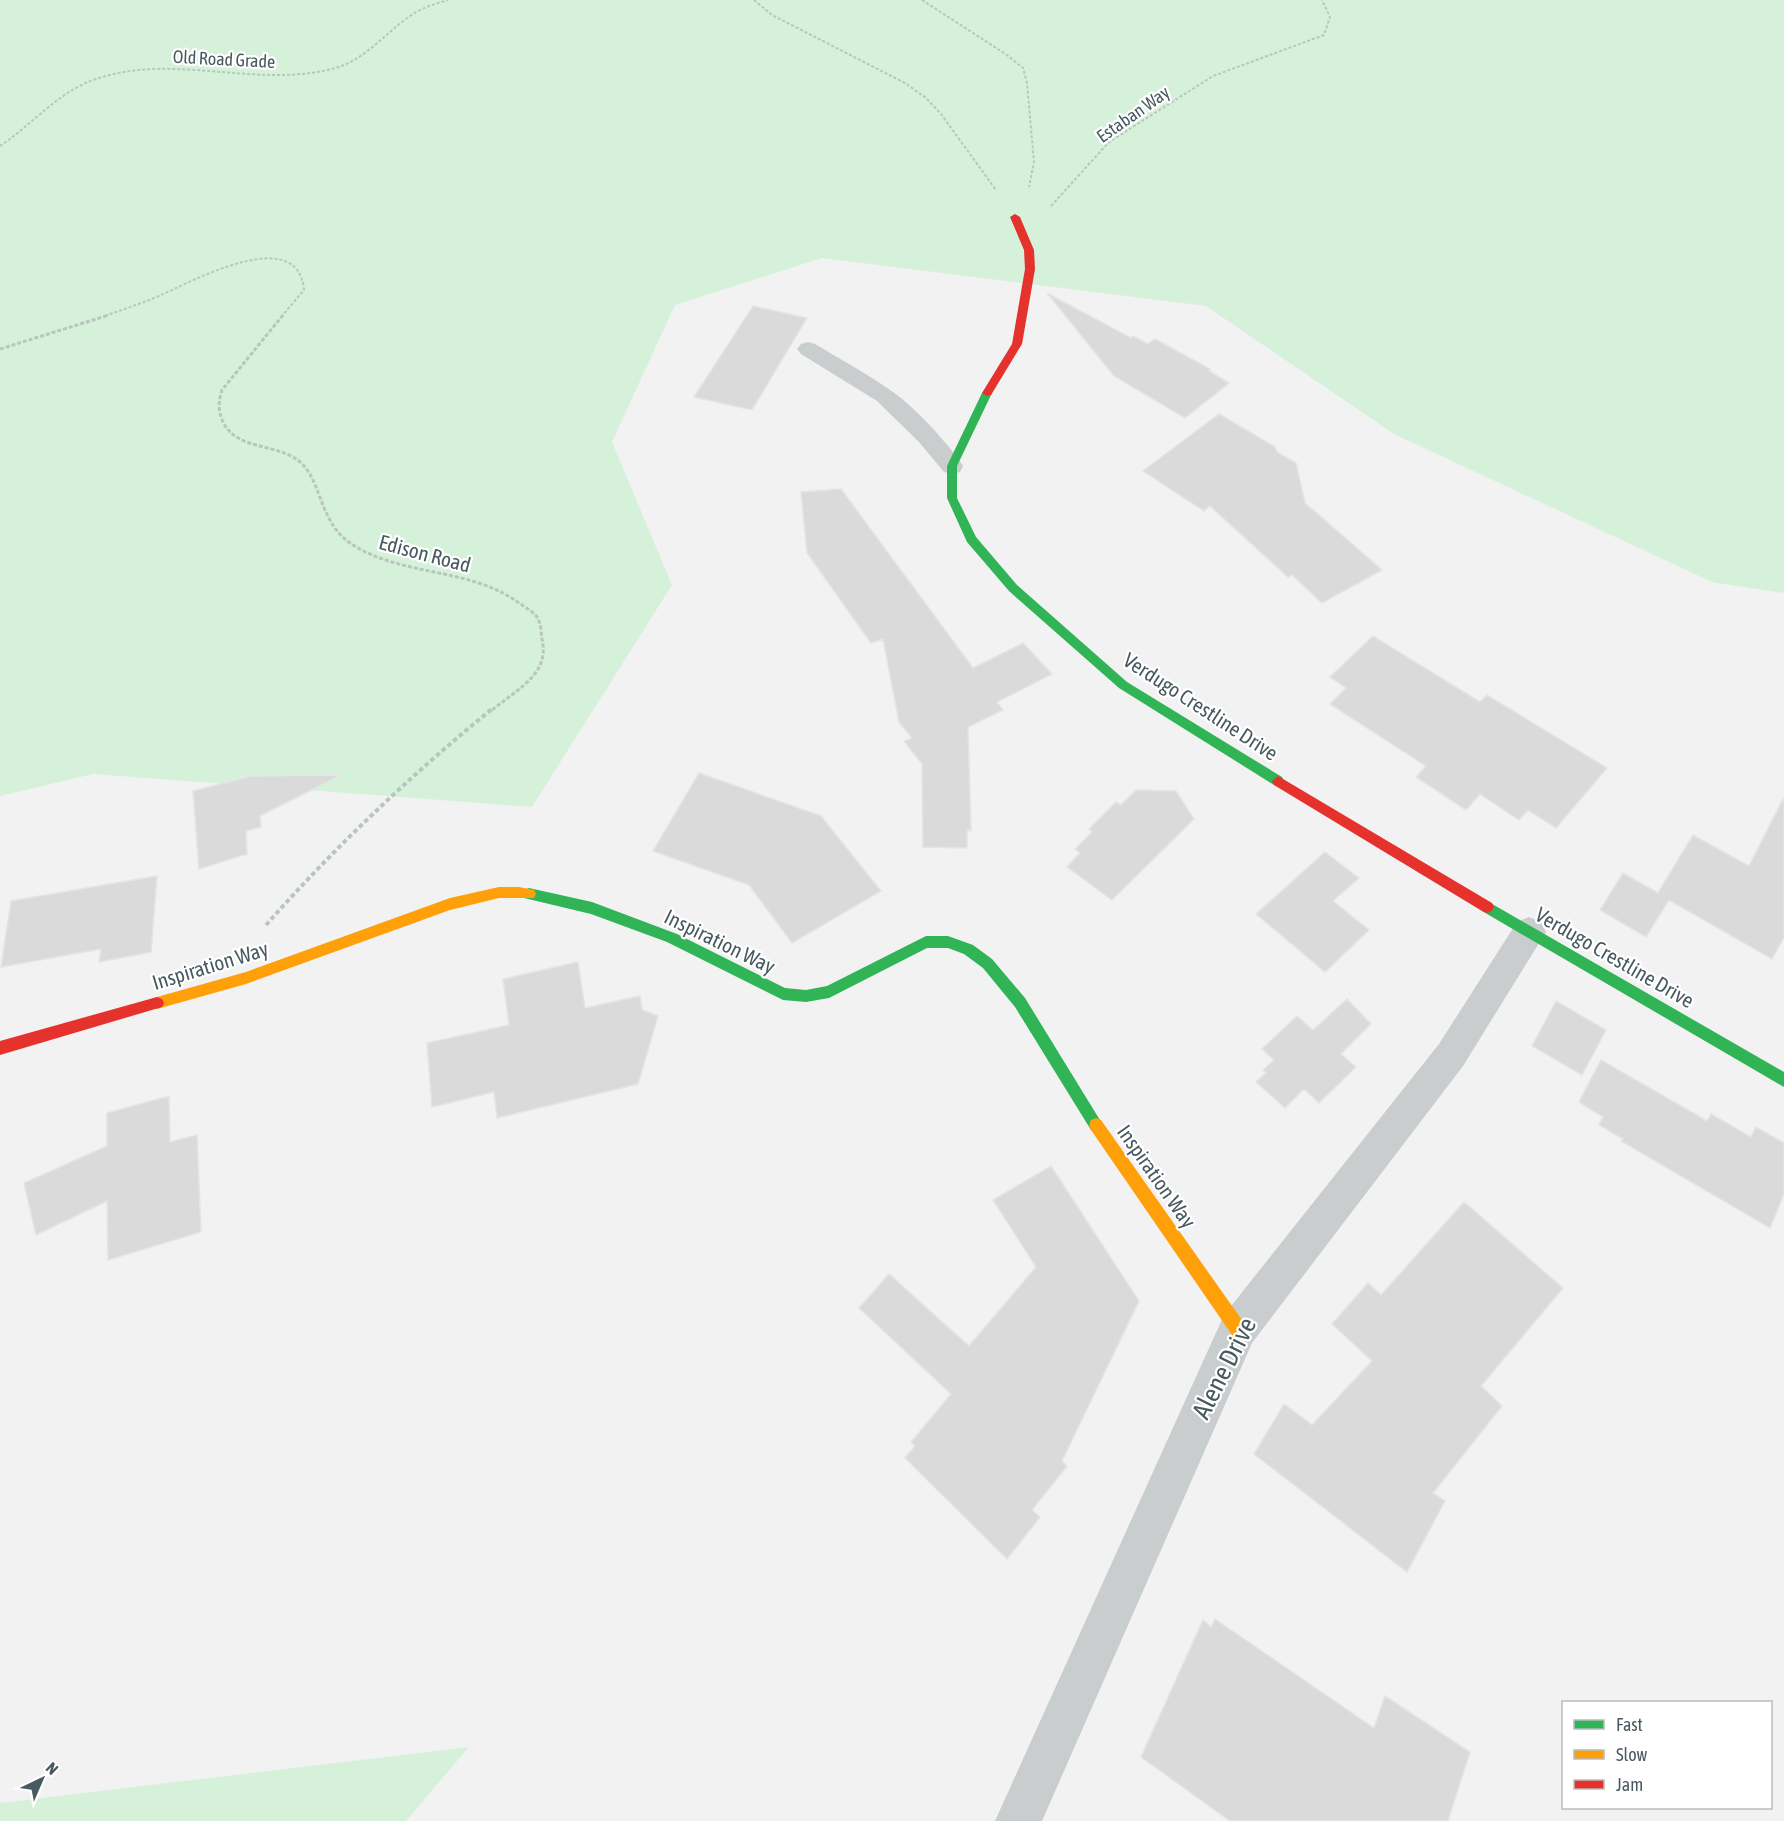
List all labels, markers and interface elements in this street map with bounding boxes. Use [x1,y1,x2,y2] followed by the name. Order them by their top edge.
[172,46,276,72] street label: Old Road Grade
[1093,81,1173,147] street label: Estaban Way
[376,529,474,577] street label: Edison Road
[1119,647,1283,765] street label: Verdugo Crestline Drive
[1531,902,1699,1012] street label: Verdugo Crestline Drive
[661,904,780,978] street label: Inspiration Way
[149,936,271,994] street label: Inspiration Way
[1113,1120,1201,1232] street label: Inspiration Way
[1186,1312,1262,1424] street label: Alene Drive
[1562,1701,1772,1809] legend
[1616,1714,1643,1735] text: Fast
[1616,1744,1647,1765] text: Slow
[12,1749,72,1809] north arrow
[43,1758,62,1778] text: N
[1616,1774,1643,1795] text: Jam

